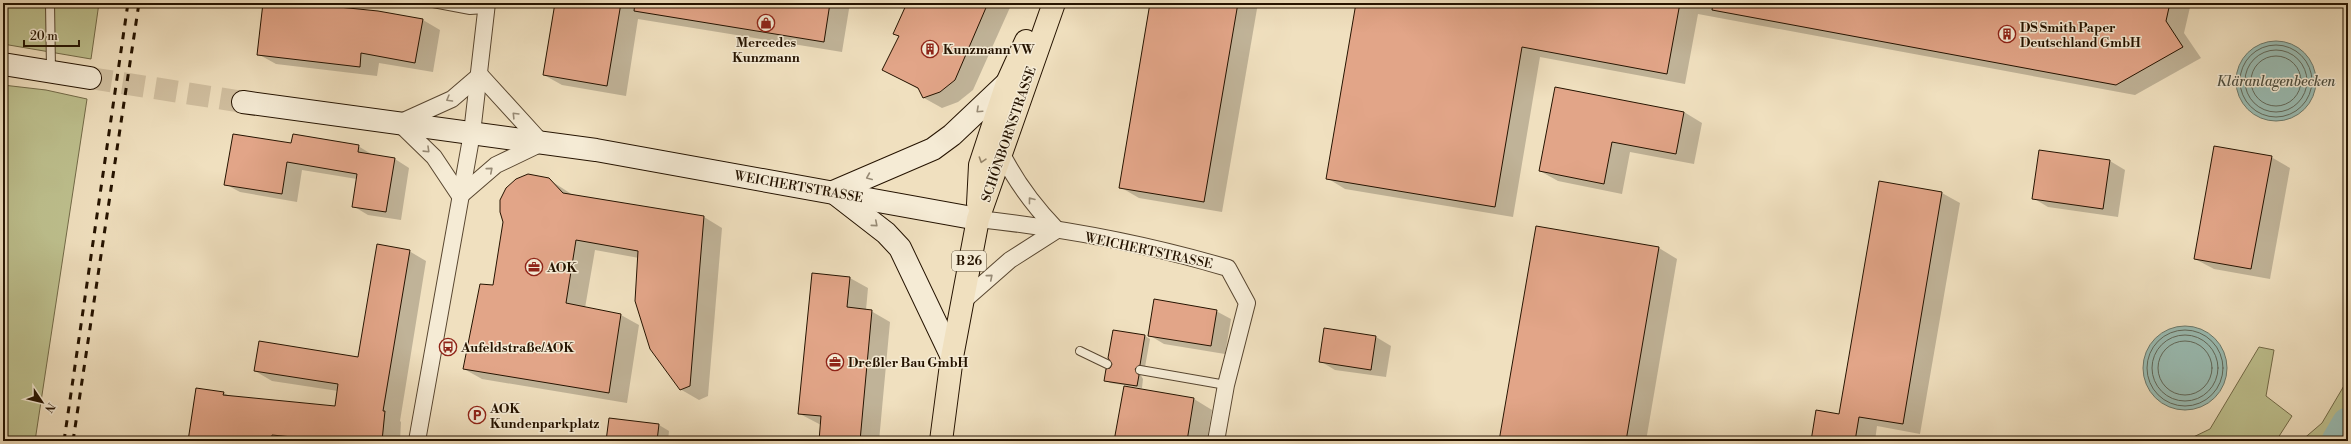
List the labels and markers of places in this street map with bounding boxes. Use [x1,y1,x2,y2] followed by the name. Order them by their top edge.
[756,13,776,33] shop icon: Mercedes Kunzmann
[2020,20,2141,51] place label: DS Smith Paper Deutschland GmbH
[1997,24,2017,44] building icon: DS Smith Paper Deutschland GmbH
[732,35,800,66] place label: Mercedes Kunzmann
[920,39,940,59] building icon: Kunzmann VW
[943,42,1035,58] place label: Kunzmann VW
[524,257,544,277] office icon: AOK
[546,260,577,276] place label: AOK
[438,337,458,357] bus stop icon: Aufeldstraße/AOK
[460,340,575,356] place label: Aufeldstraße/AOK
[825,352,845,372] office icon: Dreßler Bau GmbH
[848,355,969,371] place label: Dreßler Bau GmbH
[489,401,600,432] place label: AOK Kundenparkplatz
[467,405,487,425] parking icon: AOK Kundenparkplatz

